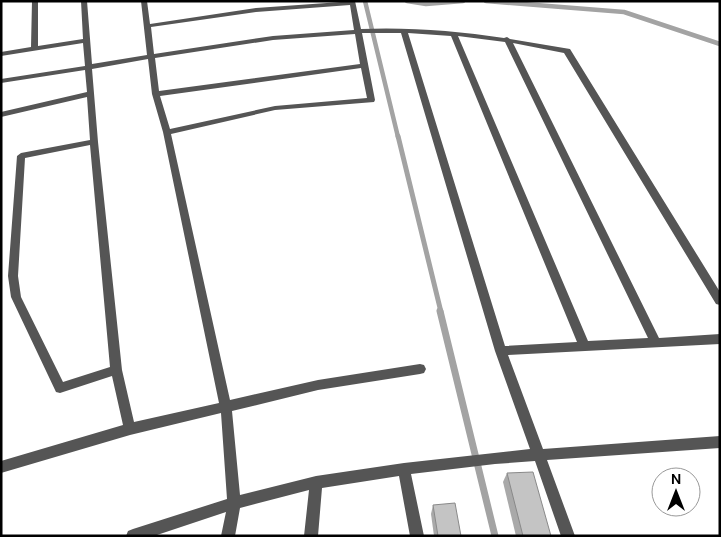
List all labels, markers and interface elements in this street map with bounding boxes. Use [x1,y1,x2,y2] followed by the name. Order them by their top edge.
[651,467,701,517] north arrow
[671,470,681,488] text: N

